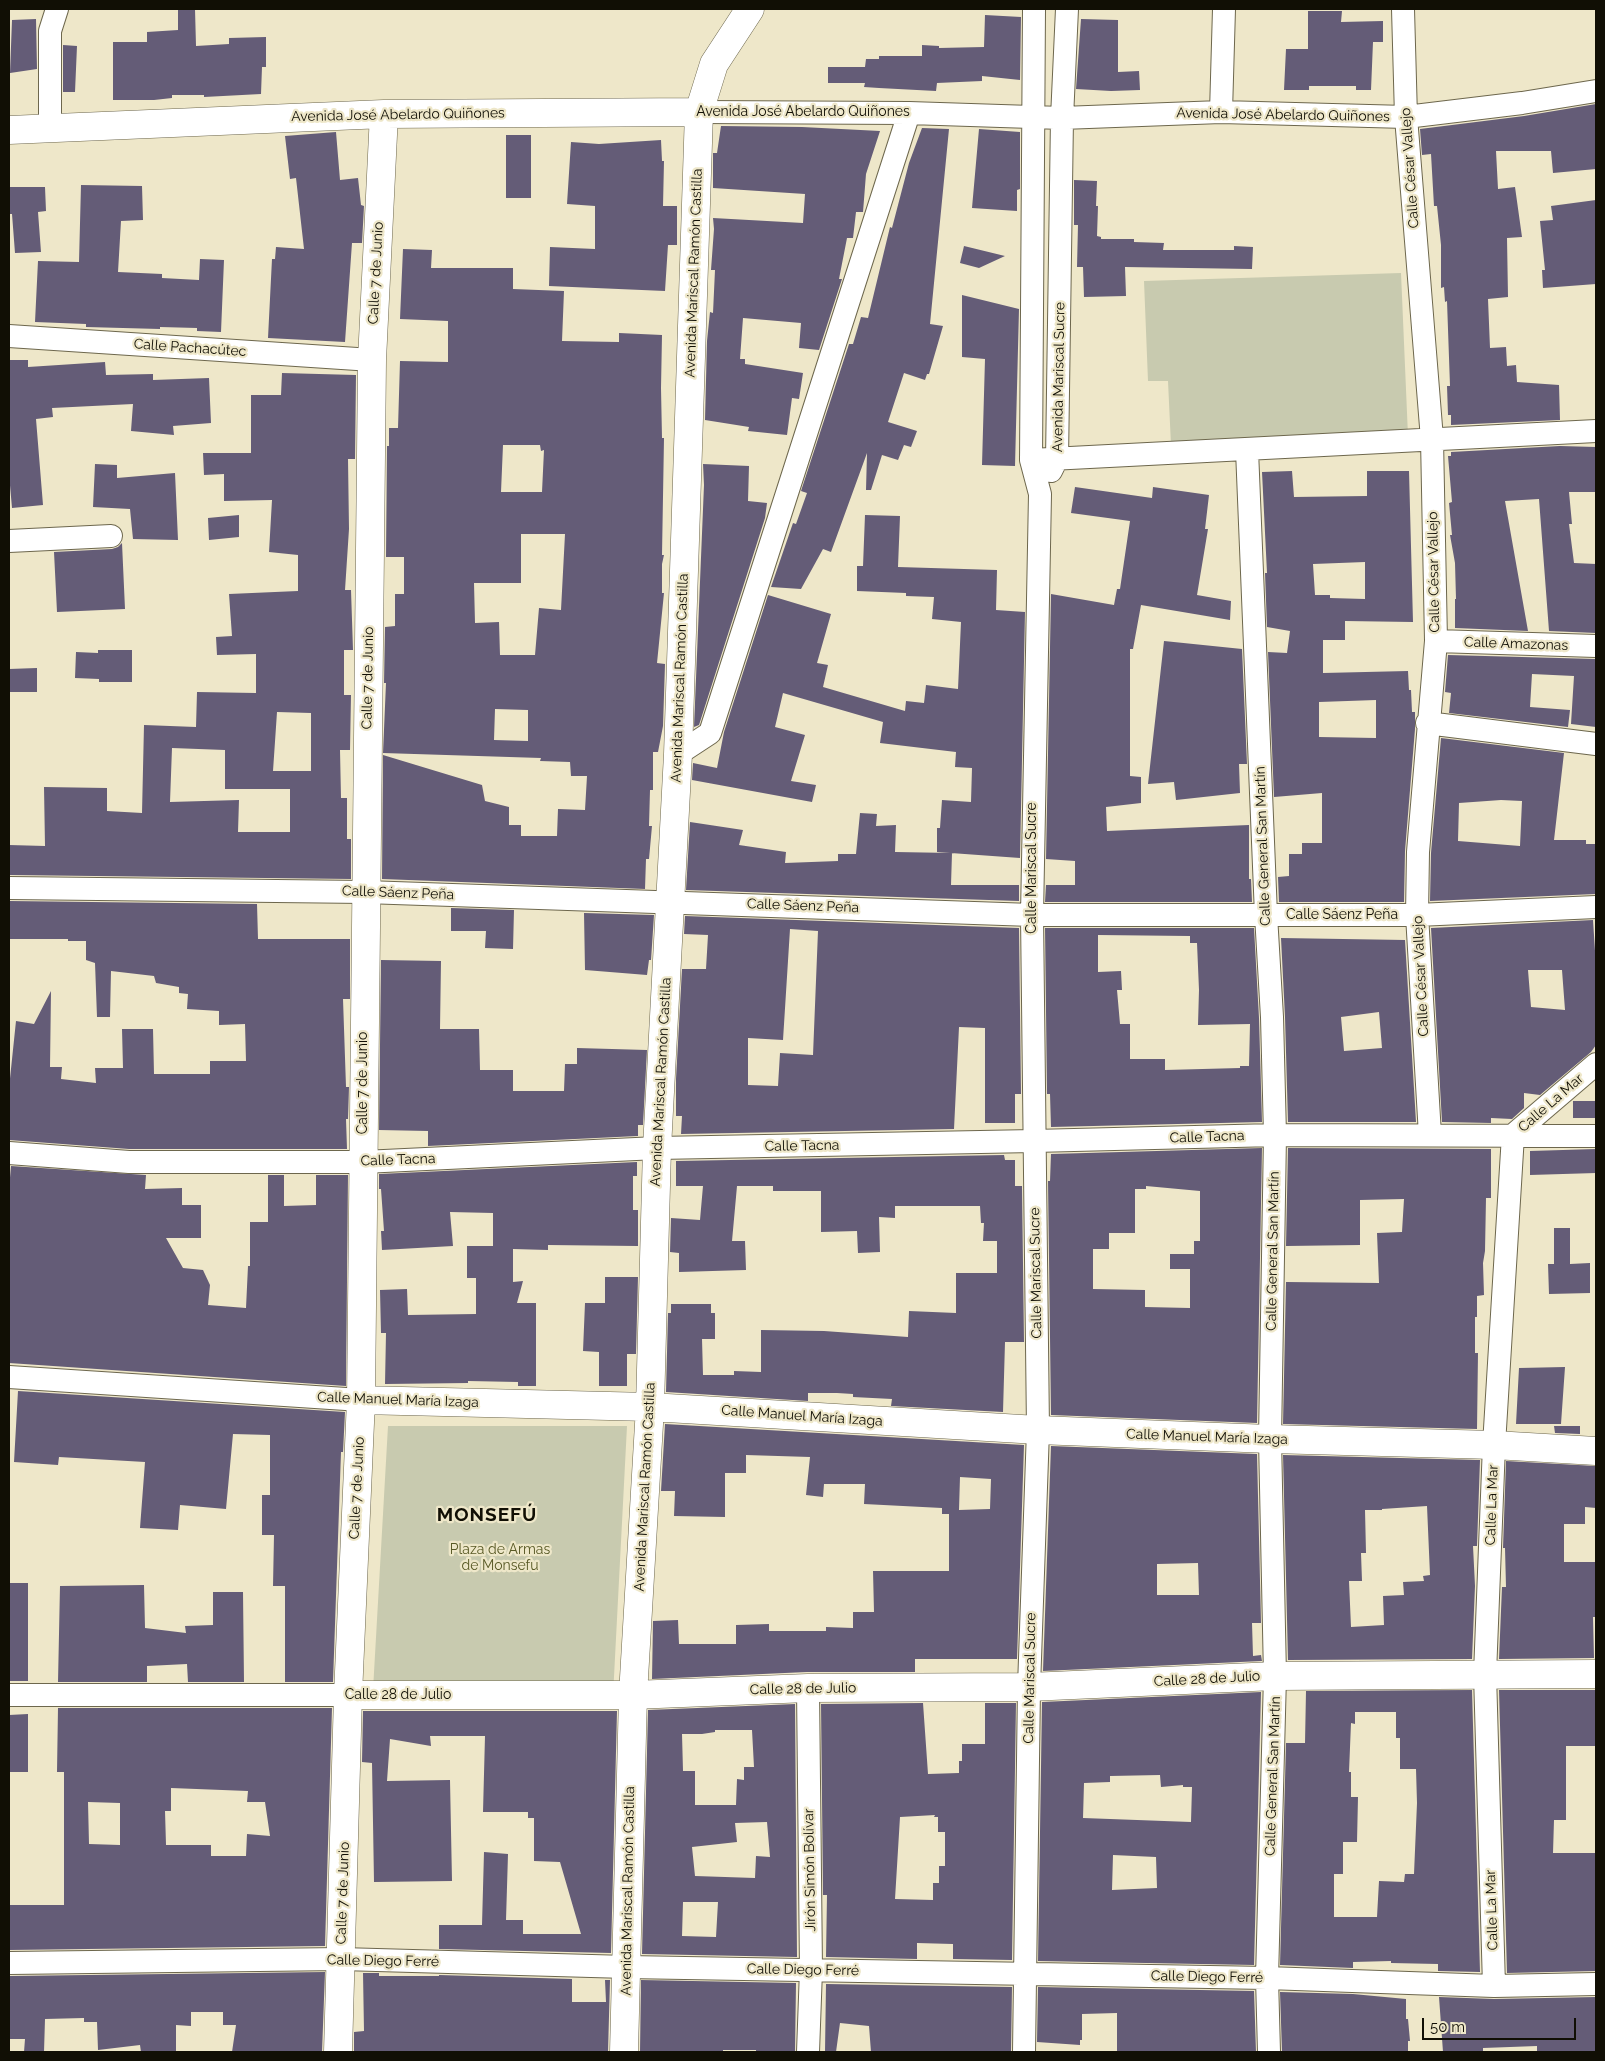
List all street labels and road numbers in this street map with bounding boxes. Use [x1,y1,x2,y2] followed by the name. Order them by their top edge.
[696,104,910,120] street label: Avenida José Abelardo Quiñones
[291,105,505,125] street label: Avenida José Abelardo Quiñones
[1176,105,1390,125] street label: Avenida José Abelardo Quiñones
[1397,107,1423,229] street label: Calle César Vallejo
[682,168,706,378] street label: Avenida Mariscal Ramón Castilla
[365,221,387,325] street label: Calle 7 de Junio
[1049,302,1069,452] street label: Avenida Mariscal Sucre
[133,336,247,360] street label: Calle Pachacútec
[1425,511,1443,633] street label: Calle César Vallejo
[668,573,692,783] street label: Avenida Mariscal Ramón Castilla
[359,627,377,729] street label: Calle 7 de Junio
[1464,634,1568,654] street label: Calle Amazonas
[1252,766,1274,926] street label: Calle General San Martín
[1024,802,1040,934] street label: Calle Mariscal Sucre
[342,883,454,903] street label: Calle Sáenz Peña
[747,896,859,916] street label: Calle Sáenz Peña
[1286,907,1398,923] street label: Calle Sáenz Peña
[1409,915,1433,1037] street label: Calle César Vallejo
[647,977,675,1187] street label: Avenida Mariscal Ramón Castilla
[355,1032,371,1134] street label: Calle 7 de Junio
[1515,1070,1587,1136] street label: Calle La Mar
[1169,1127,1245,1147] street label: Calle Tacna
[764,1137,840,1155] street label: Calle Tacna
[360,1150,436,1170] street label: Calle Tacna
[1263,1171,1283,1331] street label: Calle General San Martín
[1026,1207,1046,1339] street label: Calle Mariscal Sucre
[631,1382,659,1592] street label: Avenida Mariscal Ramón Castilla
[317,1389,479,1411] street label: Calle Manuel María Izaga
[721,1402,883,1430] street label: Calle Manuel María Izaga
[1126,1426,1288,1448] street label: Calle Manuel María Izaga
[346,1436,368,1540] street label: Calle 7 de Junio
[1482,1464,1502,1546] street label: Calle La Mar
[1020,1612,1040,1744] street label: Calle Mariscal Sucre
[1153,1668,1261,1690] street label: Calle 28 de Julio
[750,1680,856,1698] street label: Calle 28 de Julio
[345,1687,451,1703] street label: Calle 28 de Julio
[1262,1696,1284,1856] street label: Calle General San Martín
[618,1786,638,1996] street label: Avenida Mariscal Ramón Castilla
[801,1808,819,1932] street label: Jirón Simón Bolívar
[333,1841,353,1945] street label: Calle 7 de Junio
[1482,1869,1502,1951] street label: Calle La Mar
[327,1952,439,1970] street label: Calle Diego Ferré
[747,1961,859,1979] street label: Calle Diego Ferré
[1151,1968,1263,1986] street label: Calle Diego Ferré

